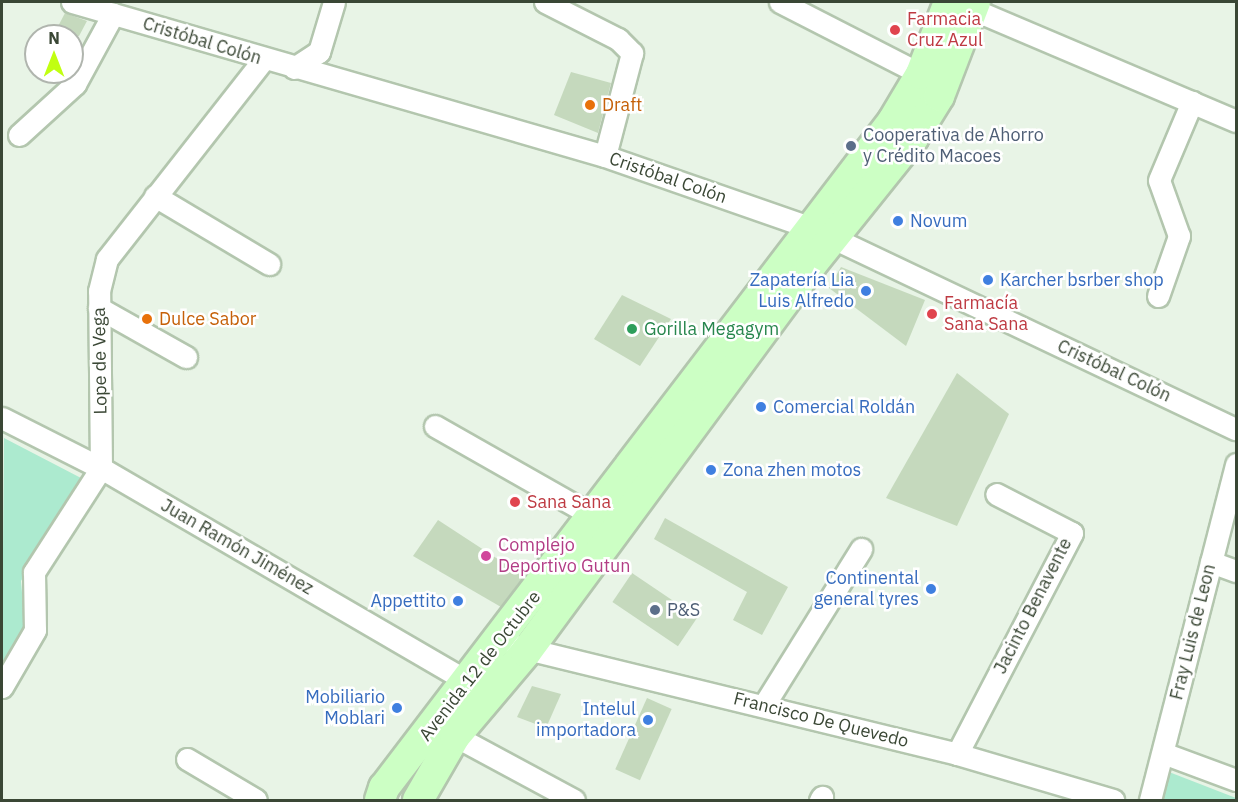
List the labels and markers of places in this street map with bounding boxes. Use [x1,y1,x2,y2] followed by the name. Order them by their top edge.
[907,9,983,52] place label: Farmacia Cruz Azul
[888,23,902,37] marker: Farmacia Cruz Azul
[602,94,642,116] place label: Draft
[583,98,597,112] marker: Draft
[863,125,1044,168] place label: Cooperativa de Ahorro y Crédito Macoes
[844,139,858,153] marker: Cooperativa de Ahorro y Crédito Macoes
[910,210,967,232] place label: Novum
[891,214,905,228] marker: Novum
[1000,269,1164,291] place label: Karcher bsrber shop
[750,270,854,312] place label: Zapatería Lia Luis Alfredo
[981,273,995,287] marker: Karcher bsrber shop
[859,284,873,298] marker: Zapatería Lia Luis Alfredo
[944,293,1028,336] place label: Farmacía Sana Sana
[925,307,939,321] marker: Farmacía Sana Sana
[159,308,256,330] place label: Dulce Sabor
[140,312,154,326] marker: Dulce Sabor
[644,318,779,340] place label: Gorilla Megagym
[625,322,639,336] marker: Gorilla Megagym
[773,396,915,418] place label: Comercial Roldán
[754,400,768,414] marker: Comercial Roldán
[723,459,861,481] place label: Zona zhen motos
[704,463,718,477] marker: Zona zhen motos
[527,491,611,513] place label: Sana Sana
[508,495,522,509] marker: Sana Sana
[498,535,631,578] place label: Complejo Deportivo Gutun
[479,549,493,563] marker: Complejo Deportivo Gutun
[814,568,919,610] place label: Continental general tyres
[924,582,938,596] marker: Continental general tyres
[370,590,446,612] place label: Appettito
[451,594,465,608] marker: Appettito
[667,599,700,621] place label: P&S
[648,603,662,617] marker: P&S
[305,687,385,730] place label: Mobiliario Moblari
[536,699,636,742] place label: Intelul importadora
[390,701,404,715] marker: Mobiliario Moblari
[641,713,655,727] marker: Intelul importadora

